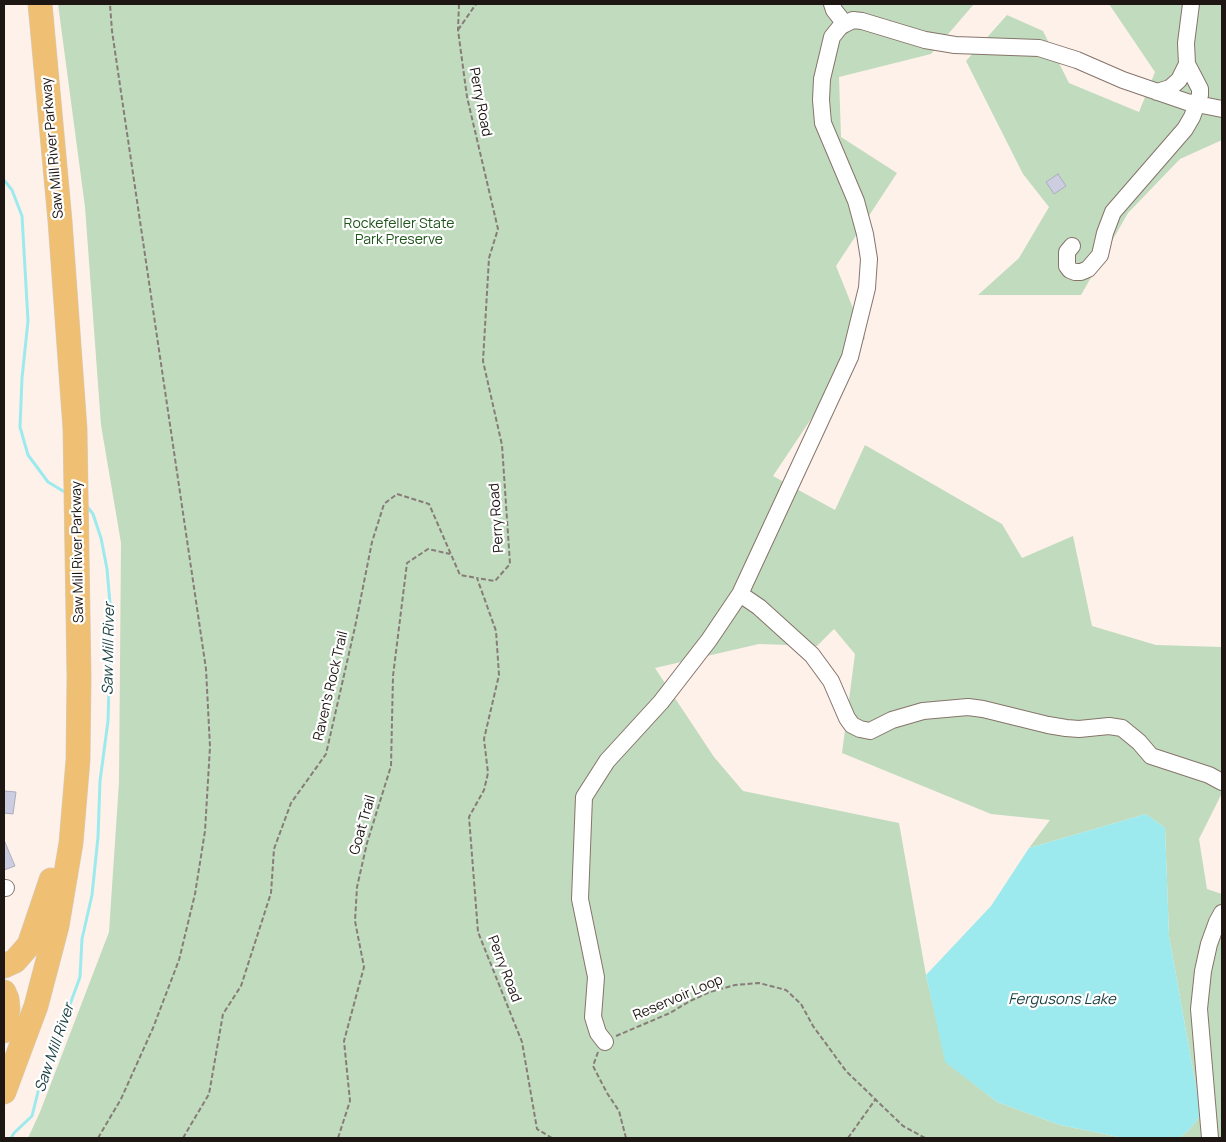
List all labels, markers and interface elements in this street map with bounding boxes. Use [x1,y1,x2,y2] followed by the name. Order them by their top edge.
[465,66,495,138] street label: Perry Road
[38,77,68,219] street label: Saw Mill River Parkway
[344,216,454,248] park label: Rockefeller State Park Preserve
[68,481,88,623] street label: Saw Mill River Parkway
[486,483,508,553] street label: Perry Road
[99,603,119,695] water label: Saw Mill River
[310,629,352,743] street label: Raven's Rock Trail
[347,793,379,857] street label: Goat Trail
[484,933,524,1005] street label: Perry Road
[631,972,725,1024] street label: Reservoir Loop
[1008,991,1116,1009] water label: Fergusons Lake
[31,1001,79,1095] water label: Saw Mill River

